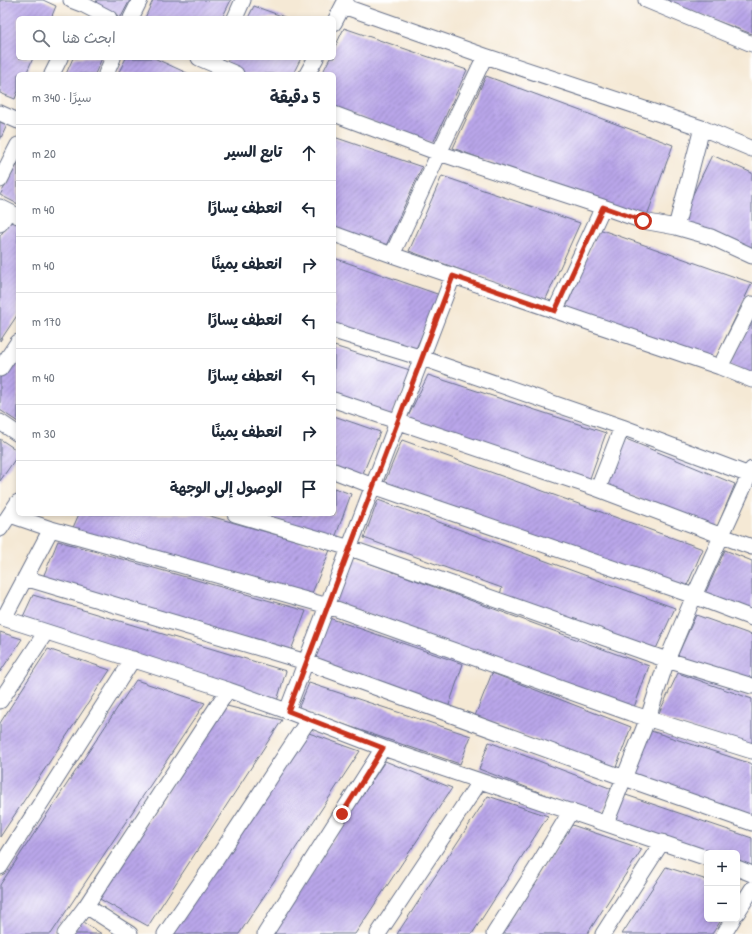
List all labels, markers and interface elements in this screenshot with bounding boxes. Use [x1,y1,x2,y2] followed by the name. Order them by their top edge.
[16,16,336,60] search box
[30,27,52,49] icon: search
[62,27,116,48] text: ابحث هنا
[270,85,320,108] text: 5 دقيقة
[32,88,92,106] text: سيرًا · 340 m
[225,141,282,162] text: تابع السير
[298,142,320,164] icon: ahead
[32,144,56,162] text: 20 m
[208,197,282,218] text: انعطف يسارًا
[298,198,320,220] icon: left
[32,200,55,218] text: 40 m
[634,212,652,230] route start
[212,253,282,274] text: انعطف يمينًا
[298,254,320,276] icon: right
[32,256,55,274] text: 40 m
[208,309,282,330] text: انعطف يسارًا
[298,310,320,332] icon: left
[32,312,61,330] text: 170 m
[208,365,282,386] text: انعطف يسارًا
[298,366,320,388] icon: left
[32,368,55,386] text: 40 m
[212,421,282,442] text: انعطف يمينًا
[298,422,320,444] icon: right
[32,424,56,442] text: 30 m
[170,477,282,498] text: الوصول إلى الوجهة
[298,478,320,500] icon: arrive
[333,805,351,823] route end
[704,850,740,922] map controls
[704,850,740,886] button: +
[704,886,740,922] button: −

